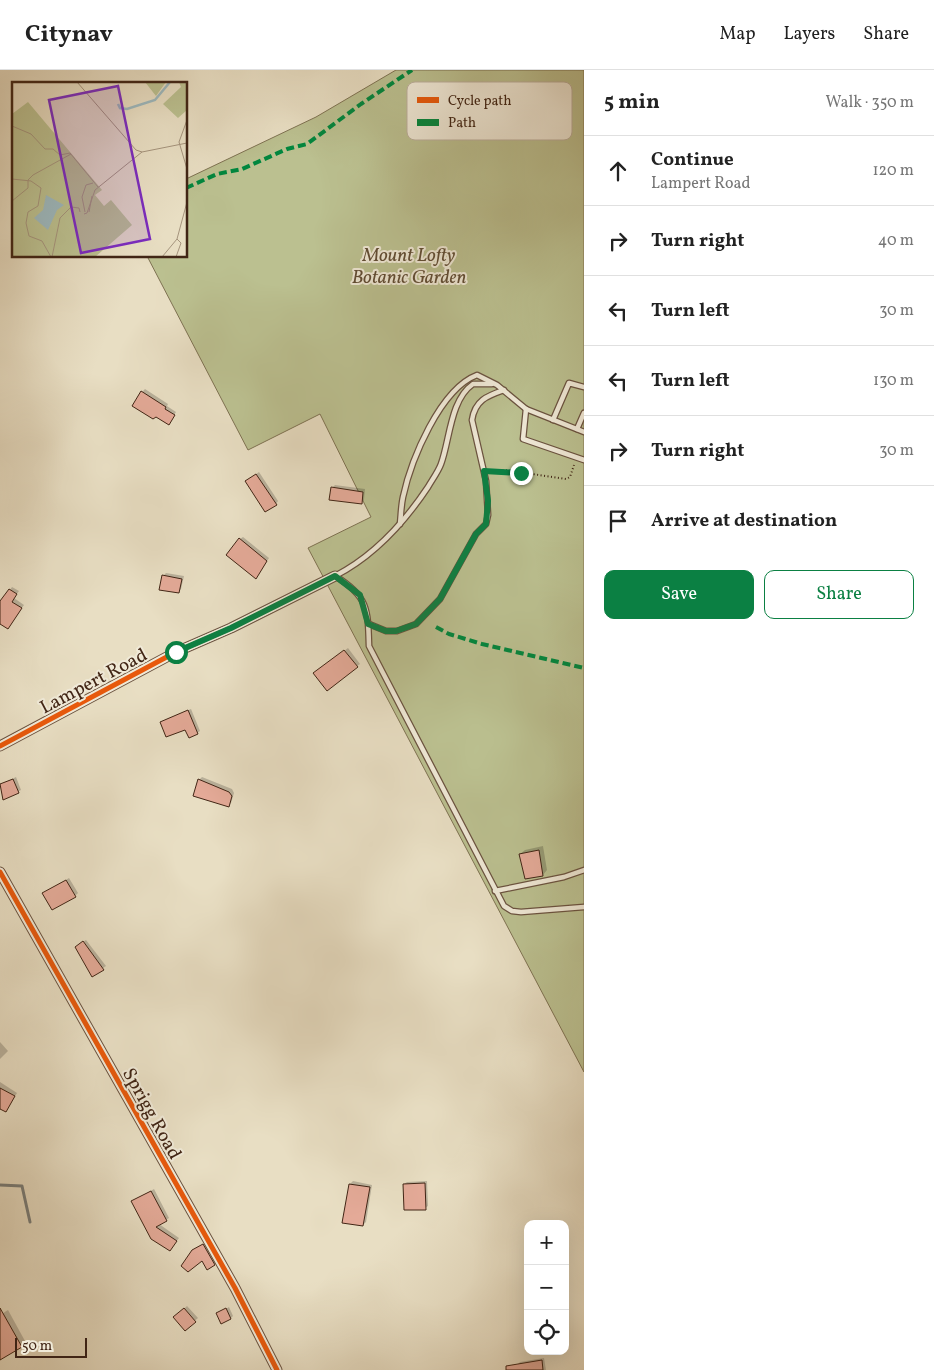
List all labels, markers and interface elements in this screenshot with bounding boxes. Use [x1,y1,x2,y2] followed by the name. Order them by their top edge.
[25,18,113,52] text: Citynav
[719,22,755,47] text: Map
[783,22,835,47] text: Layers
[863,22,909,47] text: Share
[12,82,188,258] inset map
[407,82,572,140] legend
[604,88,660,117] text: 5 min
[448,92,512,111] text: Cycle path
[826,92,914,114] text: Walk · 350 m
[448,114,476,133] text: Path
[651,147,734,173] text: Continue
[604,157,632,185] icon: ahead
[872,160,914,182] text: 120 m
[651,173,751,195] text: Lampert Road
[604,227,632,255] icon: right
[651,228,744,254] text: Turn right
[878,230,914,252] text: 40 m
[352,243,466,291] park label: Mount Lofty Botanic Garden
[604,297,632,325] icon: left
[651,298,730,324] text: Turn left
[879,300,914,322] text: 30 m
[604,367,632,395] icon: left
[651,368,730,394] text: Turn left
[873,370,914,392] text: 130 m
[604,437,632,465] icon: right
[651,438,744,464] text: Turn right
[879,440,914,462] text: 30 m
[510,462,533,485] route end
[604,507,632,535] icon: arrive
[651,508,837,534] text: Arrive at destination
[604,570,754,619] button: Save
[764,570,914,619] button: Share
[165,641,188,664] route start
[36,643,152,721] street label: Lampert Road
[115,1063,187,1165] street label: Sprigg Road
[524,1220,569,1355] map controls
[524,1220,569,1265] button: +
[524,1265,569,1310] button: −
[524,1310,569,1355] button: locate
[15,1335,88,1358] scale bar
[22,1337,52,1356] text: 50 m

